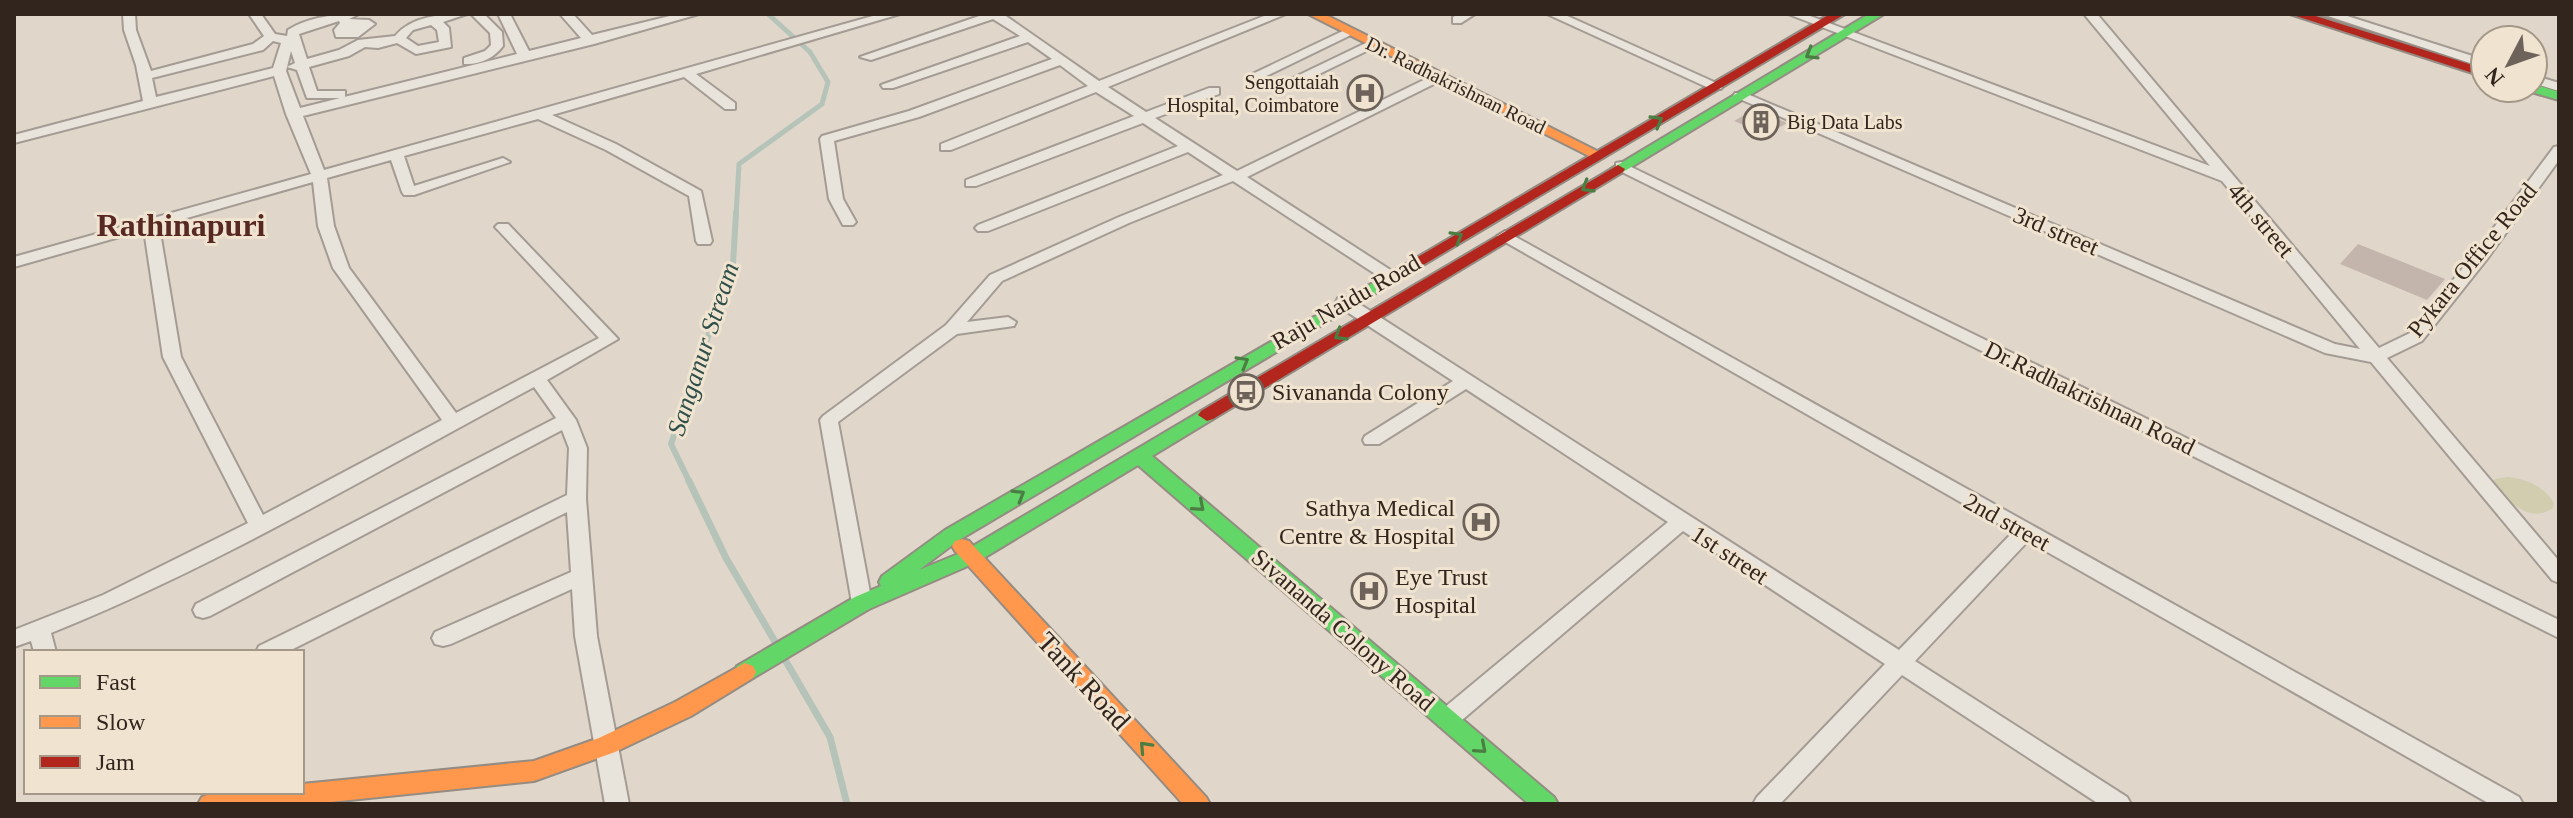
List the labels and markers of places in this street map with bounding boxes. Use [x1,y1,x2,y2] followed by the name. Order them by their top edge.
[1167,71,1339,117] place label: Sengottaiah Hospital, Coimbatore
[1346,74,1384,112] hospital icon: Sengottaiah Hospital, Coimbatore
[1742,103,1780,141] building icon: Big Data Labs
[1787,111,1903,134] place label: Big Data Labs
[1227,373,1265,411] bus stop icon: Sivananda Colony
[1272,379,1449,405] place label: Sivananda Colony
[1279,495,1455,549] place label: Sathya Medical Centre & Hospital
[1462,503,1500,541] hospital icon: Sathya Medical Centre & Hospital
[1395,564,1488,618] place label: Eye Trust Hospital
[1350,572,1388,610] hospital icon: Eye Trust Hospital

